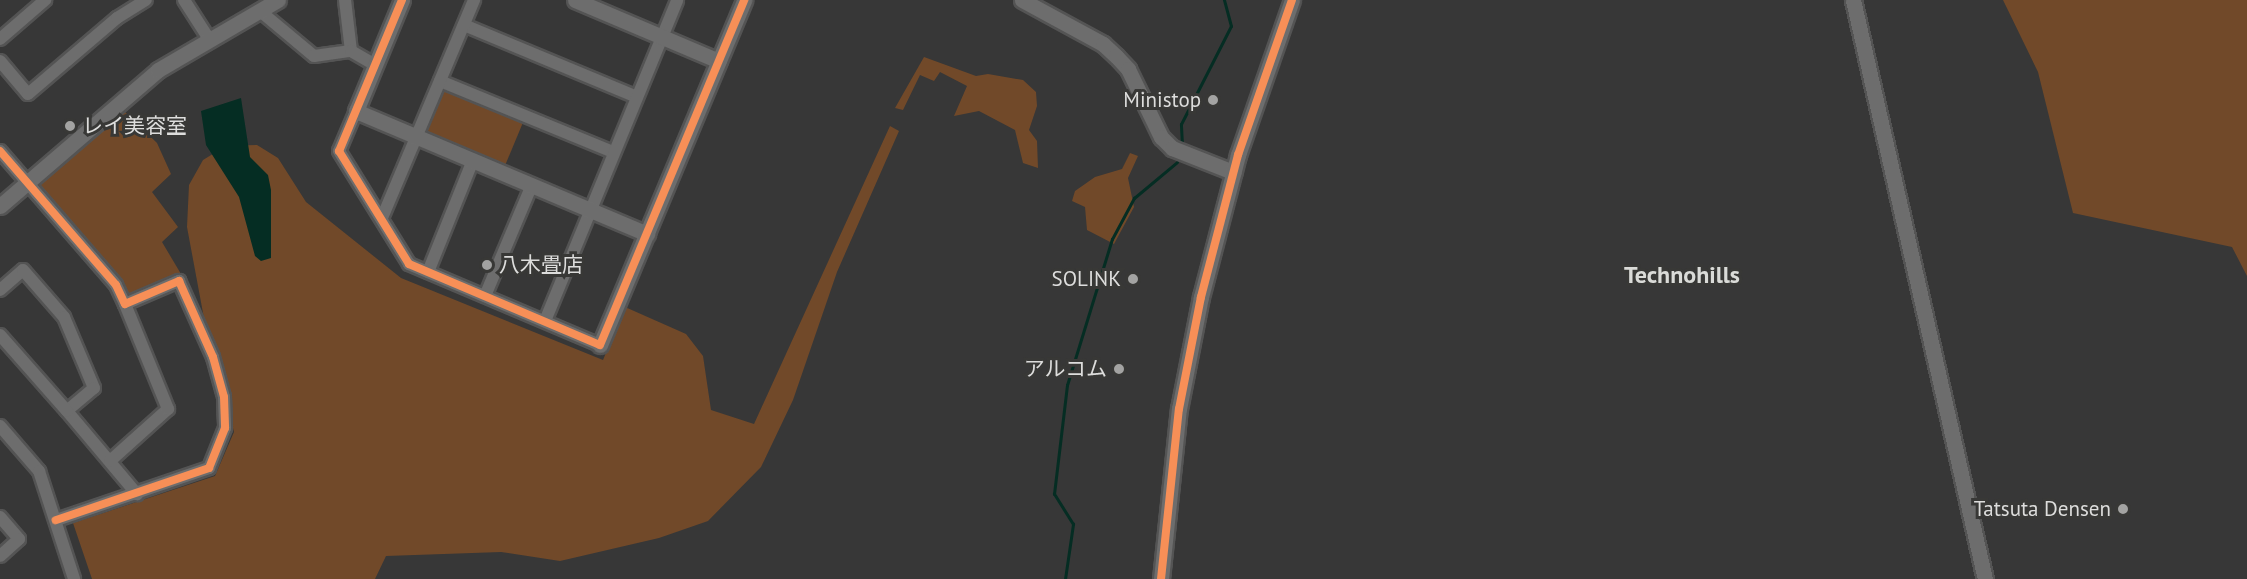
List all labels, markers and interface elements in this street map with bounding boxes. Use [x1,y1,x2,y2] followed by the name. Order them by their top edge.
[1123,87,1201,113] place label: Ministop
[1206,93,1220,107] marker: Ministop
[82,113,187,139] place label: レイ美容室
[63,119,77,133] marker: レイ美容室
[499,252,583,278] place label: 八木畳店
[480,258,494,272] marker: 八木畳店
[1624,261,1740,289] district label: Technohills
[1052,266,1121,292] place label: SOLINK
[1126,272,1140,286] marker: SOLINK
[1023,356,1107,382] place label: アルコム
[1112,362,1126,376] marker: アルコム
[1974,496,2111,522] place label: Tatsuta Densen
[2116,502,2130,516] marker: Tatsuta Densen

